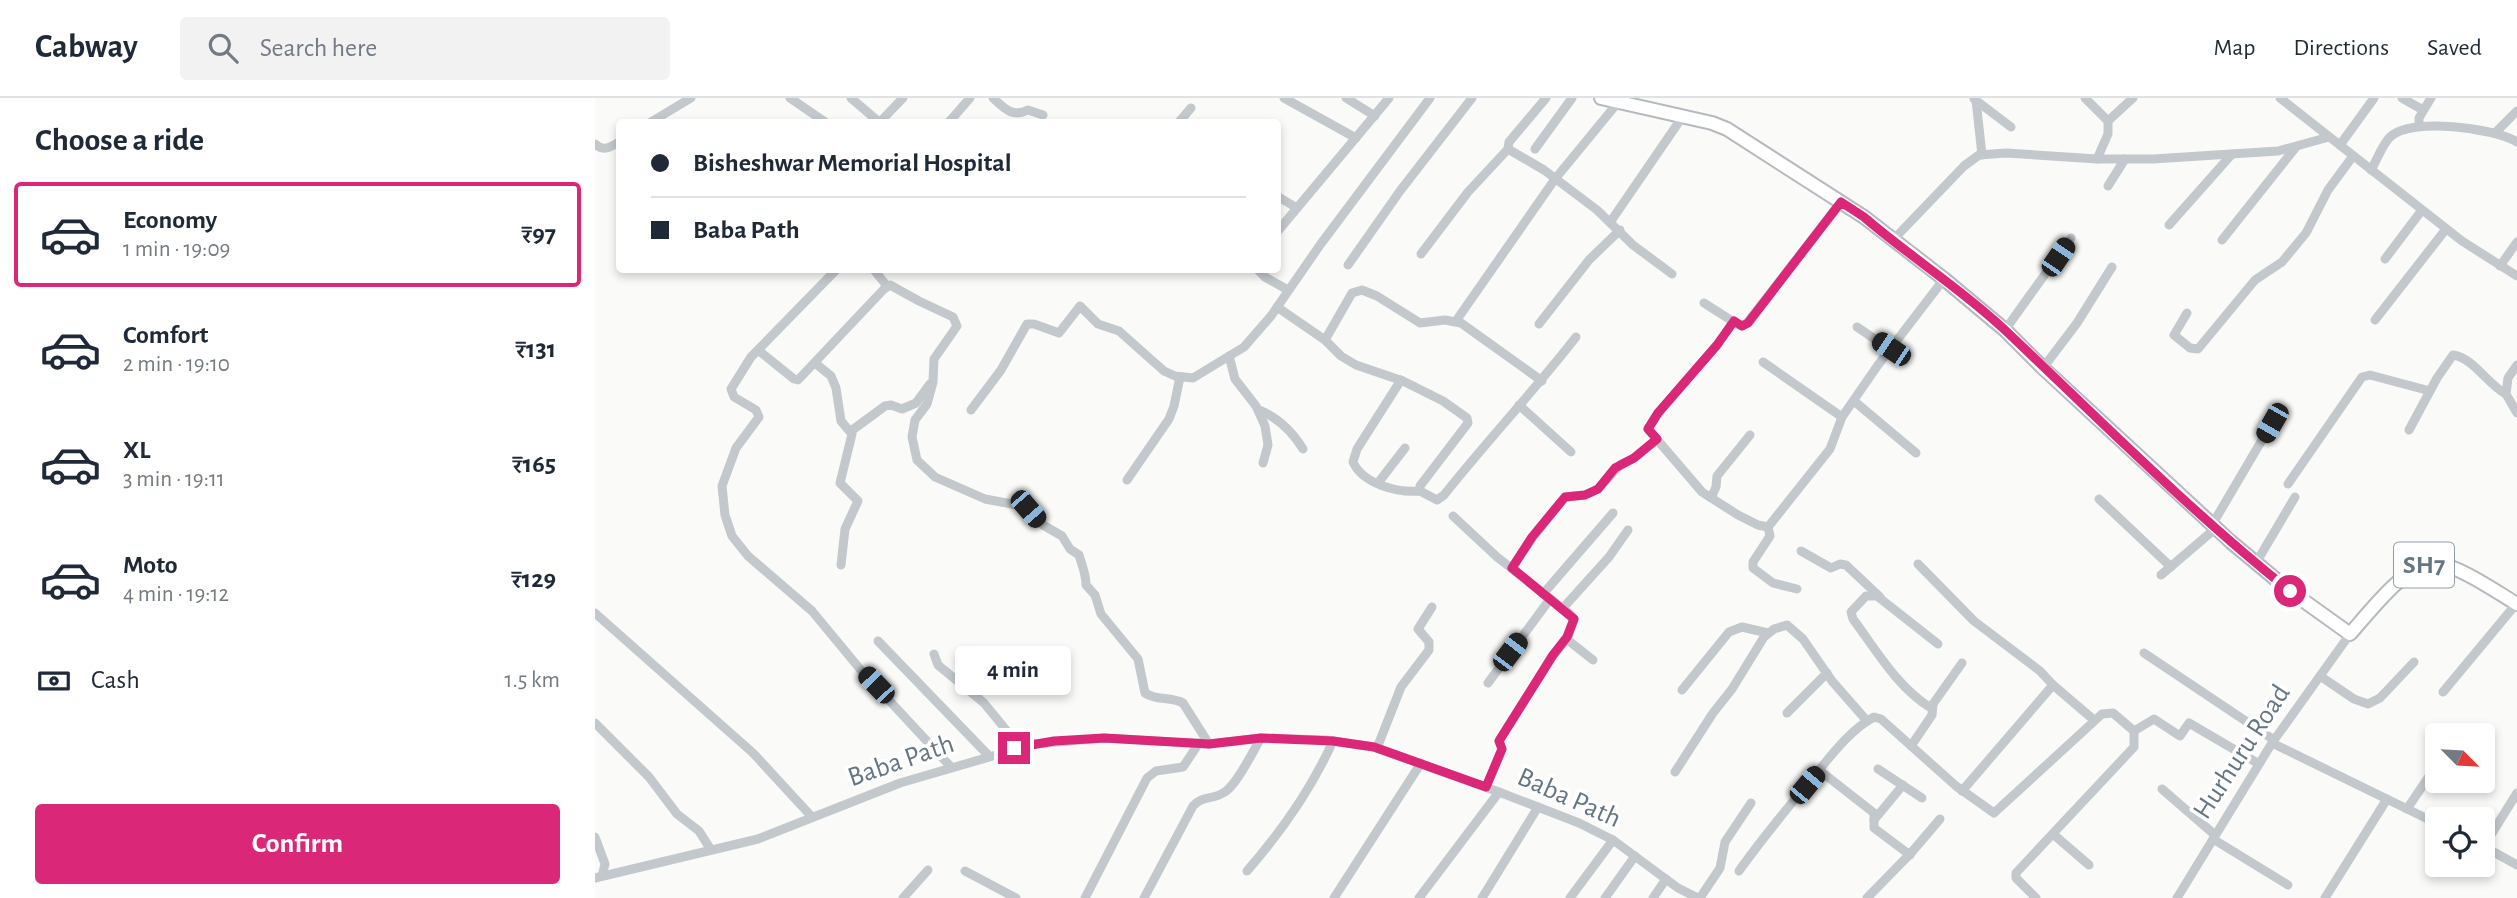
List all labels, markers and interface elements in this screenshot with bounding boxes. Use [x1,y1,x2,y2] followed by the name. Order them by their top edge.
[180,17,670,80] search box
[204,29,242,67] icon: search
[35,31,138,64] text: Cabway
[260,35,377,61] text: Search here
[2213,36,2255,60] text: Map
[2293,36,2389,60] text: Directions
[2427,36,2482,60] text: Saved
[35,124,204,156] text: Choose a ride
[693,150,1012,176] text: Bisheshwar Memorial Hospital
[39,203,102,266] icon: car
[123,207,217,233] text: Economy
[693,217,800,243] text: Baba Path
[521,221,556,247] text: ₹97
[2038,234,2079,280] car
[123,238,230,261] text: 1 min · 19:09
[39,318,102,381] icon: car
[123,322,208,348] text: Comfort
[1868,329,1915,369] car
[515,336,556,362] text: ₹131
[123,353,230,376] text: 2 min · 19:10
[2253,400,2292,446] car
[39,433,102,496] icon: car
[123,437,150,463] text: XL
[512,451,556,477] text: ₹165
[123,468,225,491] text: 3 min · 19:11
[1007,486,1050,532] car
[2394,542,2454,587] road number: SH7
[39,548,102,611] icon: car
[123,552,178,578] text: Moto
[511,566,556,592] text: ₹129
[2274,575,2306,607] route start
[123,583,229,606] text: 4 min · 19:12
[1489,629,1532,675] car
[956,646,1072,696] callout: 4 min
[987,659,1039,682] text: 4 min
[35,662,73,700] icon: cash
[854,663,899,707] car
[91,667,140,693] text: Cash
[505,669,560,692] text: 1.5 km
[2188,680,2296,824] street label: Hurhuru Road
[2425,723,2495,793] north arrow
[2425,723,2495,877] map controls
[844,730,958,792] street label: Baba Path
[998,732,1030,764] route end
[1786,762,1829,808] car
[1513,763,1625,833] street label: Baba Path
[35,804,560,884] button: Confirm
[2425,807,2495,877] button: locate

